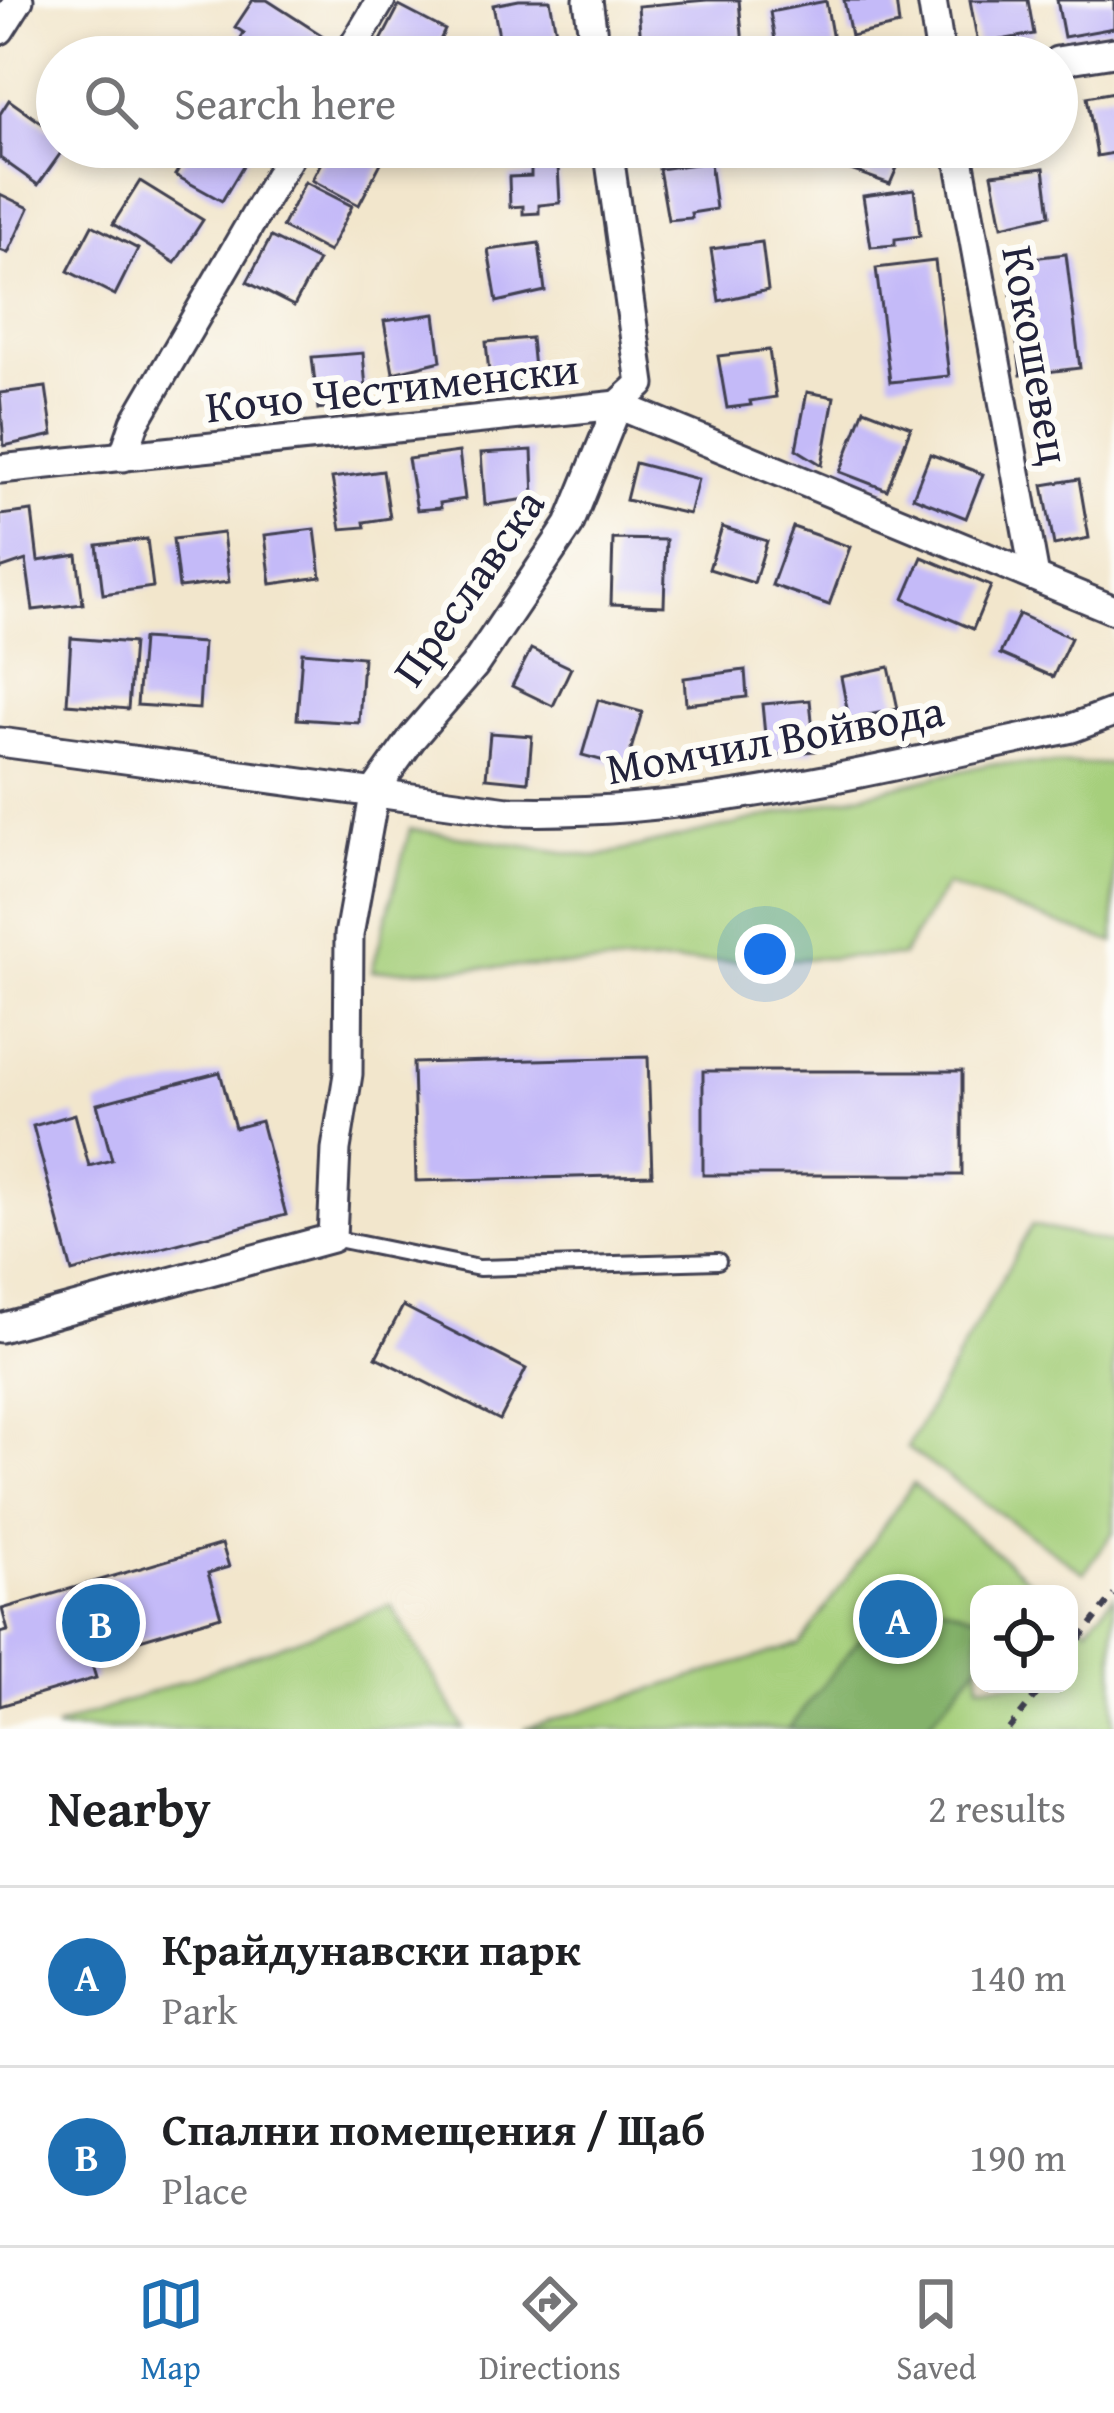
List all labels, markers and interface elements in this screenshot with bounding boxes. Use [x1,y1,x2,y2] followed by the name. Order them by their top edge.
[36,36,1078,168] search box
[78,69,144,135] icon: search
[174,70,396,135] text: Search here
[986,240,1089,469] street label: Кокошевец
[202,335,581,438] street label: Кочо Честименски
[376,474,560,699] street label: Преславска
[601,677,950,800] street label: Момчил Войвода
[735,924,795,984] your location
[859,1574,937,1664] pin: A
[62,1578,140,1668] pin: B
[970,1585,1078,1693] map controls
[970,1585,1078,1693] button: locate
[48,1770,211,1845] text: Nearby
[928,1779,1066,1836] text: 2 results
[162,1916,581,1981] text: Крайдунавски парк
[75,1948,99,2005] text: A
[969,1948,1066,2005] text: 140 m
[162,1981,237,2038] text: Park
[162,2096,705,2161] text: Спални помещения / Щаб
[75,2128,99,2185] text: B
[969,2128,1066,2185] text: 190 m
[162,2161,248,2218] text: Place
[138,2271,204,2391] tab: Map
[479,2271,621,2391] tab: Directions
[896,2271,976,2391] tab: Saved

